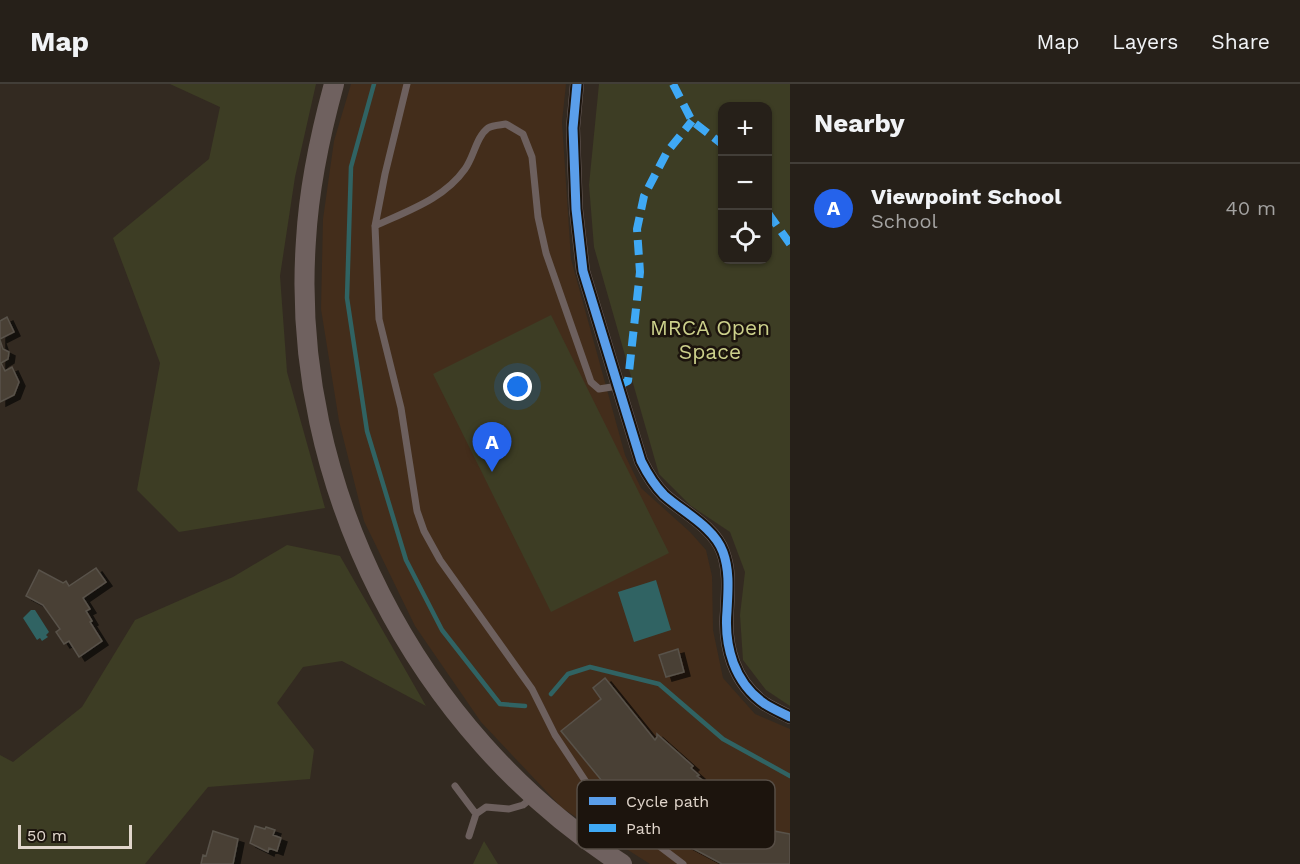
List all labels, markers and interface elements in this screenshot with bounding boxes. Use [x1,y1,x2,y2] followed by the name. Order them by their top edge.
[30,25,89,58] text: Map
[1036,29,1079,54] text: Map
[1112,29,1178,54] text: Layers
[1211,29,1270,54] text: Share
[718,102,772,264] map controls
[718,102,772,156] button: +
[814,108,905,138] text: Nearby
[718,156,772,210] button: −
[871,184,1061,209] text: Viewpoint School
[827,196,840,220] text: A
[1225,196,1276,220] text: 40 m
[871,209,938,233] text: School
[718,210,772,264] button: locate
[650,315,770,364] park label: MRCA Open Space
[503,372,532,401] your location
[472,422,512,472] pin: A
[577,780,775,849] legend
[626,792,709,811] text: Cycle path
[626,819,661,838] text: Path
[18,822,132,850] scale bar
[27,826,67,845] text: 50 m

